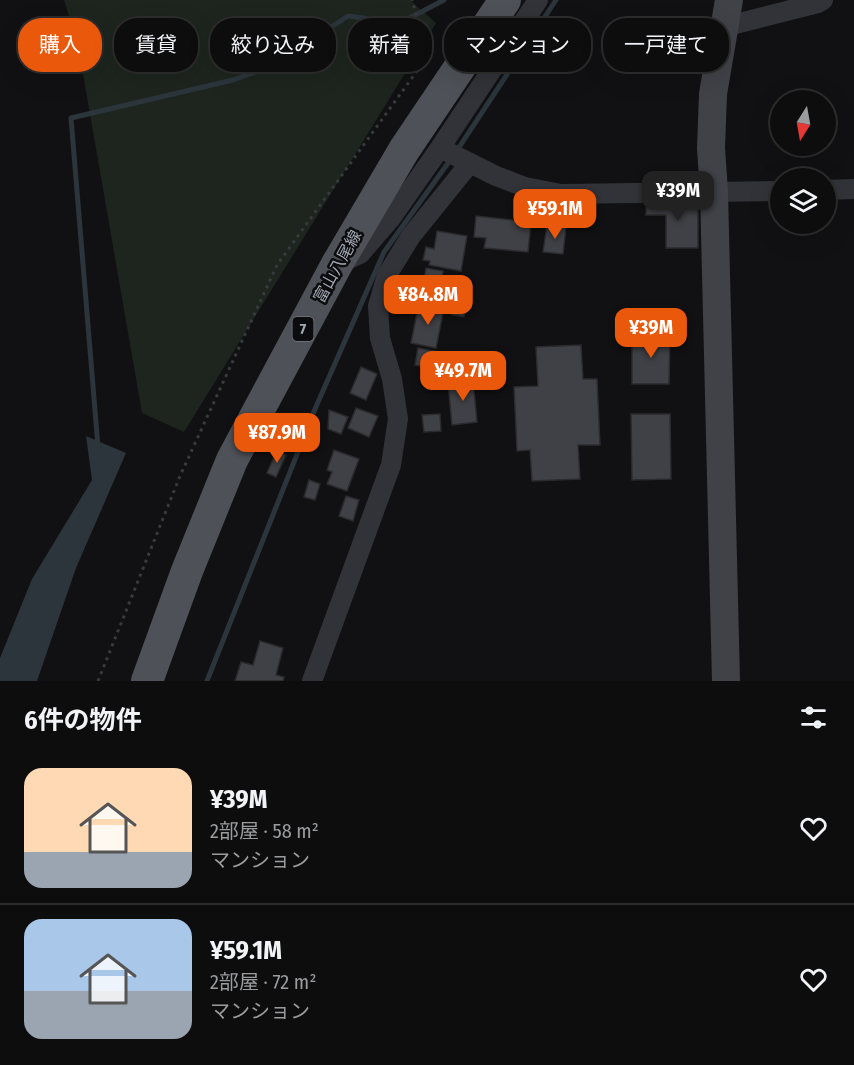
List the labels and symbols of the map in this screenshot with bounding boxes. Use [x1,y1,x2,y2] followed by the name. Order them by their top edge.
[770,90,836,156] north arrow
[642,171,714,222] pin: ¥39M
[506,189,604,240] pin: ¥59.1M
[310,227,365,306] street label: 富山八尾線
[379,275,477,326] pin: ¥84.8M
[615,308,687,359] pin: ¥39M
[292,317,314,341] road number: 7
[414,351,512,402] pin: ¥49.7M
[228,413,326,464] pin: ¥87.9M

